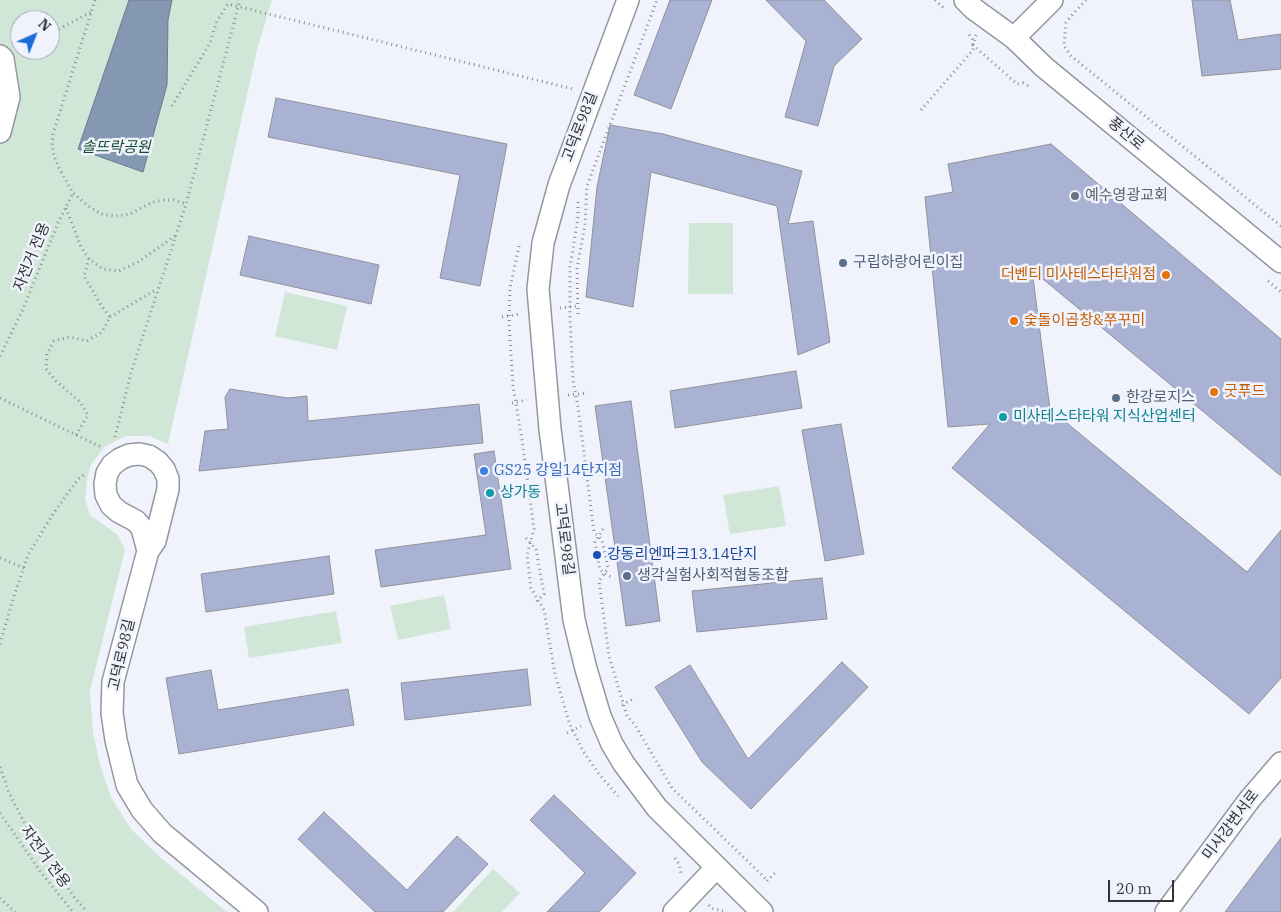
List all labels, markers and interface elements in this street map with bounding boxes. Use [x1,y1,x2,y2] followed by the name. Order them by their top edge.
[10,10,60,60] north arrow
[34,15,55,35] text: N
[558,90,602,164] street label: 고덕로98길
[1104,114,1148,154] street label: 풍산로
[82,139,150,157] park label: 솔뜨락공원
[1085,187,1168,205] place label: 예수영광교회
[1069,190,1081,202] marker: 예수영광교회
[10,220,54,294] street label: 자전거 전용
[853,254,963,272] place label: 구립하랑어린이집
[837,257,849,269] marker: 구립하랑어린이집
[1001,266,1156,284] place label: 더벤티 미사테스타타워점
[1160,269,1172,281] marker: 더벤티 미사테스타타워점
[1024,312,1145,330] place label: 숯돌이곱창&쭈꾸미
[1008,315,1020,327] marker: 숯돌이곱창&쭈꾸미
[1224,383,1265,401] place label: 굿푸드
[1208,386,1220,398] marker: 굿푸드
[1126,389,1195,407] place label: 한강로지스
[1110,392,1122,404] marker: 한강로지스
[1013,408,1196,426] place label: 미사테스타타워 지식산업센터
[997,411,1009,423] marker: 미사테스타타워 지식산업센터
[494,462,622,480] place label: GS25 강일14단지점
[478,465,490,477] marker: GS25 강일14단지점
[500,484,541,502] place label: 상가동
[484,487,496,499] marker: 상가동
[551,502,577,576] street label: 고덕로98길
[607,546,757,564] place label: 강동리엔파크13.14단지
[591,549,603,561] marker: 강동리엔파크13.14단지
[637,567,789,585] place label: 생각실험사회적협동조합
[621,570,633,582] marker: 생각실험사회적협동조합
[105,617,139,693] street label: 고덕로98길
[1199,787,1263,863] street label: 미사강변서로
[16,822,74,892] street label: 자전거 전용
[1111,870,1177,902] scale bar
[1116,879,1152,898] text: 20 m

